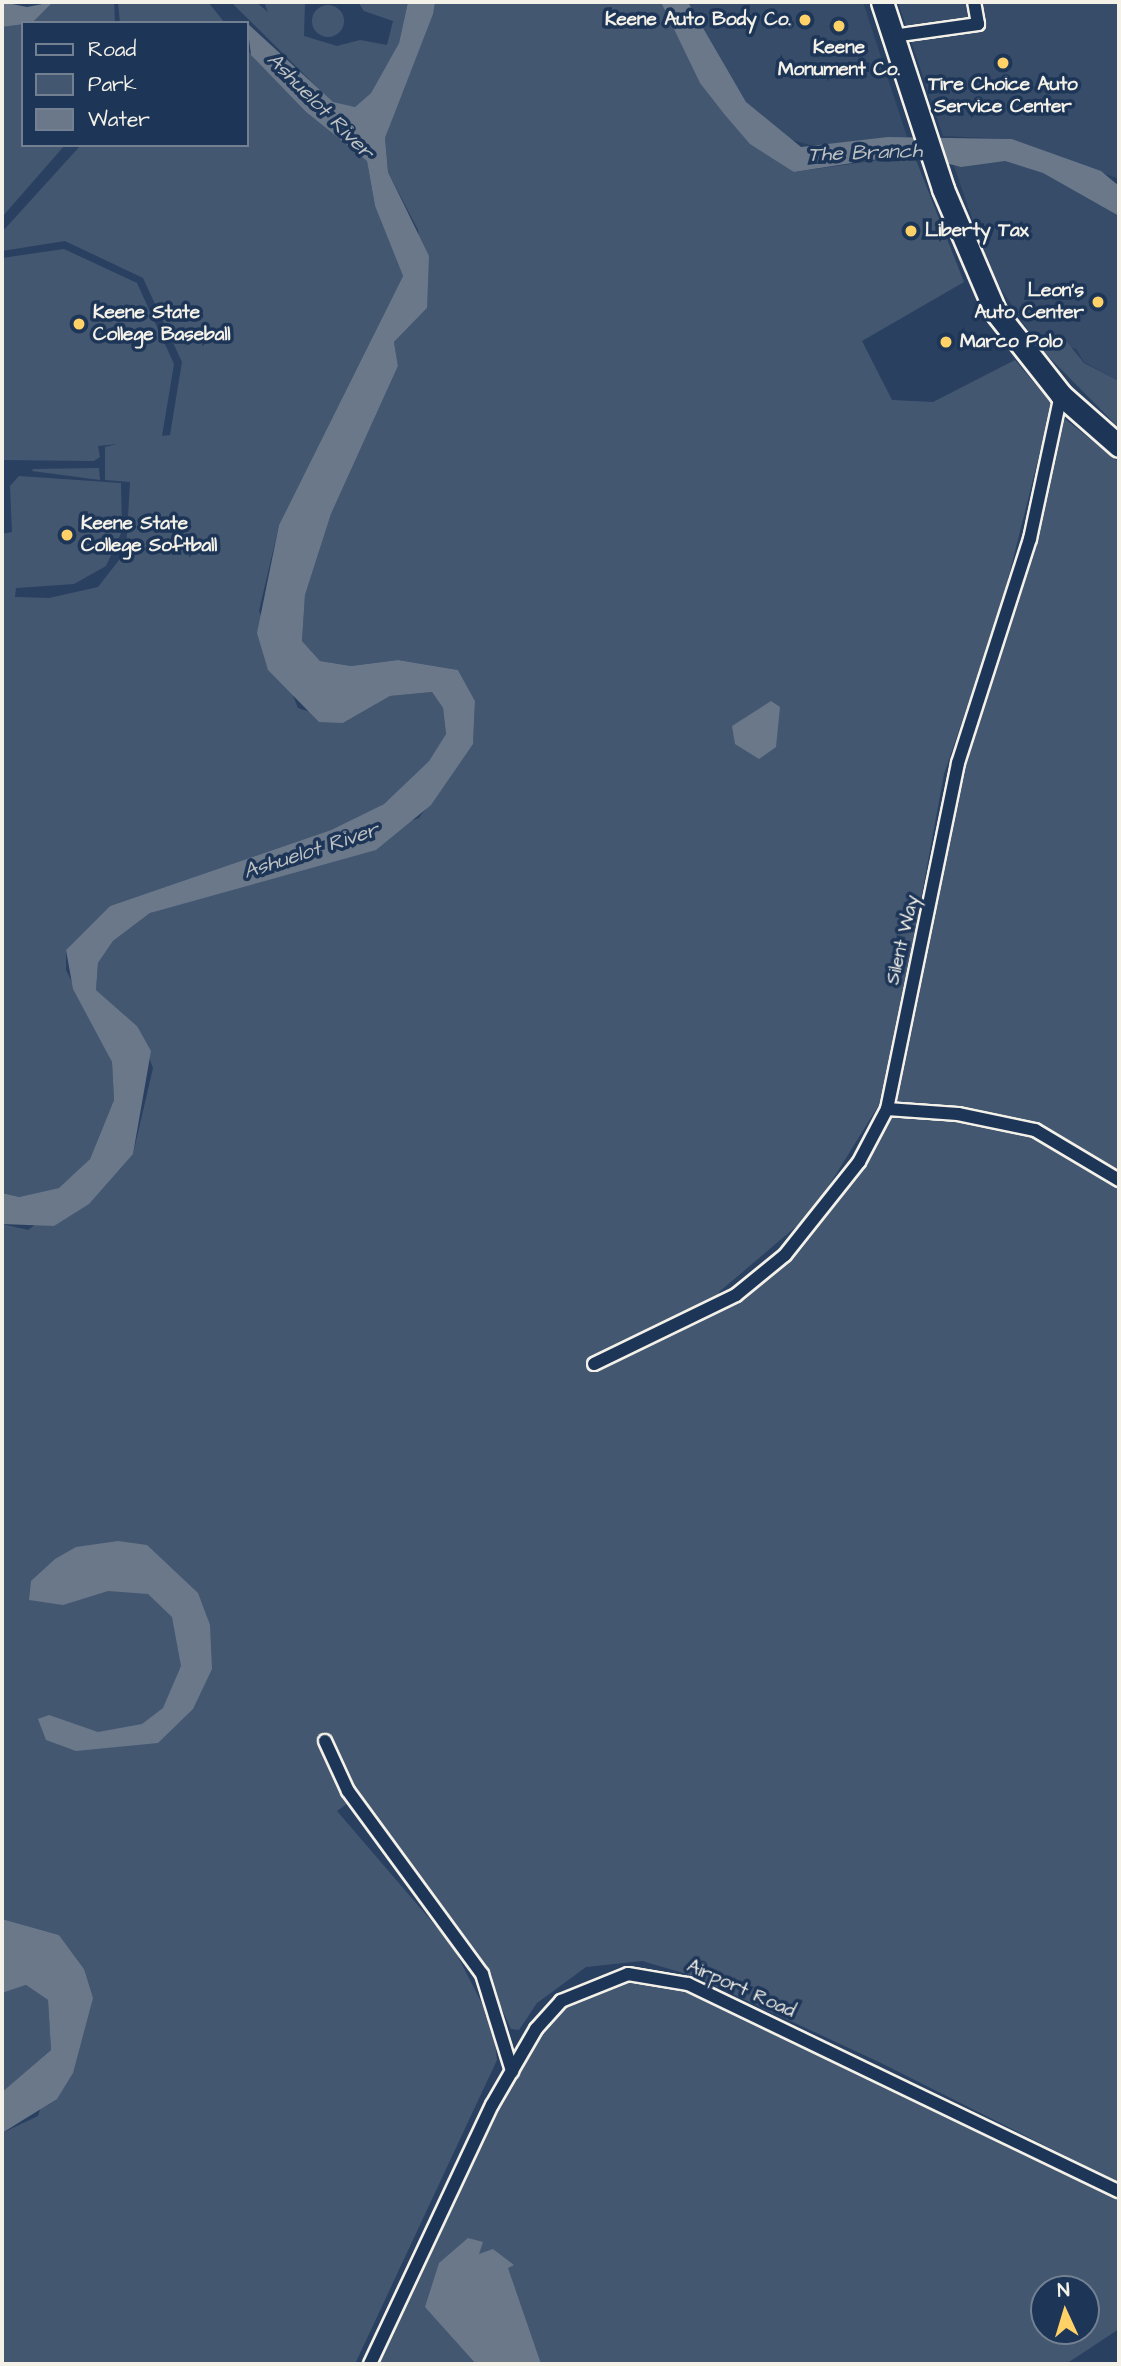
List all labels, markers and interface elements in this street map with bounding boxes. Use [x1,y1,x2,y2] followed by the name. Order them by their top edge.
[605,9,791,31] place label: Keene Auto Body Co.
[797,12,813,28] marker: Keene Auto Body Co.
[831,18,847,34] marker: Keene Monument Co.
[21,21,248,147] legend
[88,35,136,64] text: Road
[778,37,900,81] place label: Keene Monument Co.
[261,47,379,165] water label: Ashuelot River
[995,55,1011,71] marker: Tire Choice Auto Service Center
[88,70,137,99] text: Park
[928,74,1078,118] place label: Tire Choice Auto Service Center
[88,105,150,134] text: Water
[807,138,923,168] water label: The Branch
[925,220,1029,242] place label: Liberty Tax
[903,223,919,239] marker: Liberty Tax
[975,280,1084,324] place label: Leon's Auto Center
[1090,294,1106,310] marker: Leon's Auto Center
[93,302,230,346] place label: Keene State College Baseball
[71,316,87,332] marker: Keene State College Baseball
[960,331,1063,353] place label: Marco Polo
[938,334,954,350] marker: Marco Polo
[81,513,217,557] place label: Keene State College Softball
[59,527,75,543] marker: Keene State College Softball
[240,817,382,885] water label: Ashuelot River
[882,893,924,987] street label: Silent Way
[683,1955,799,2023] street label: Airport Road
[1030,2275,1100,2345] north arrow
[1057,2277,1071,2304] text: N

